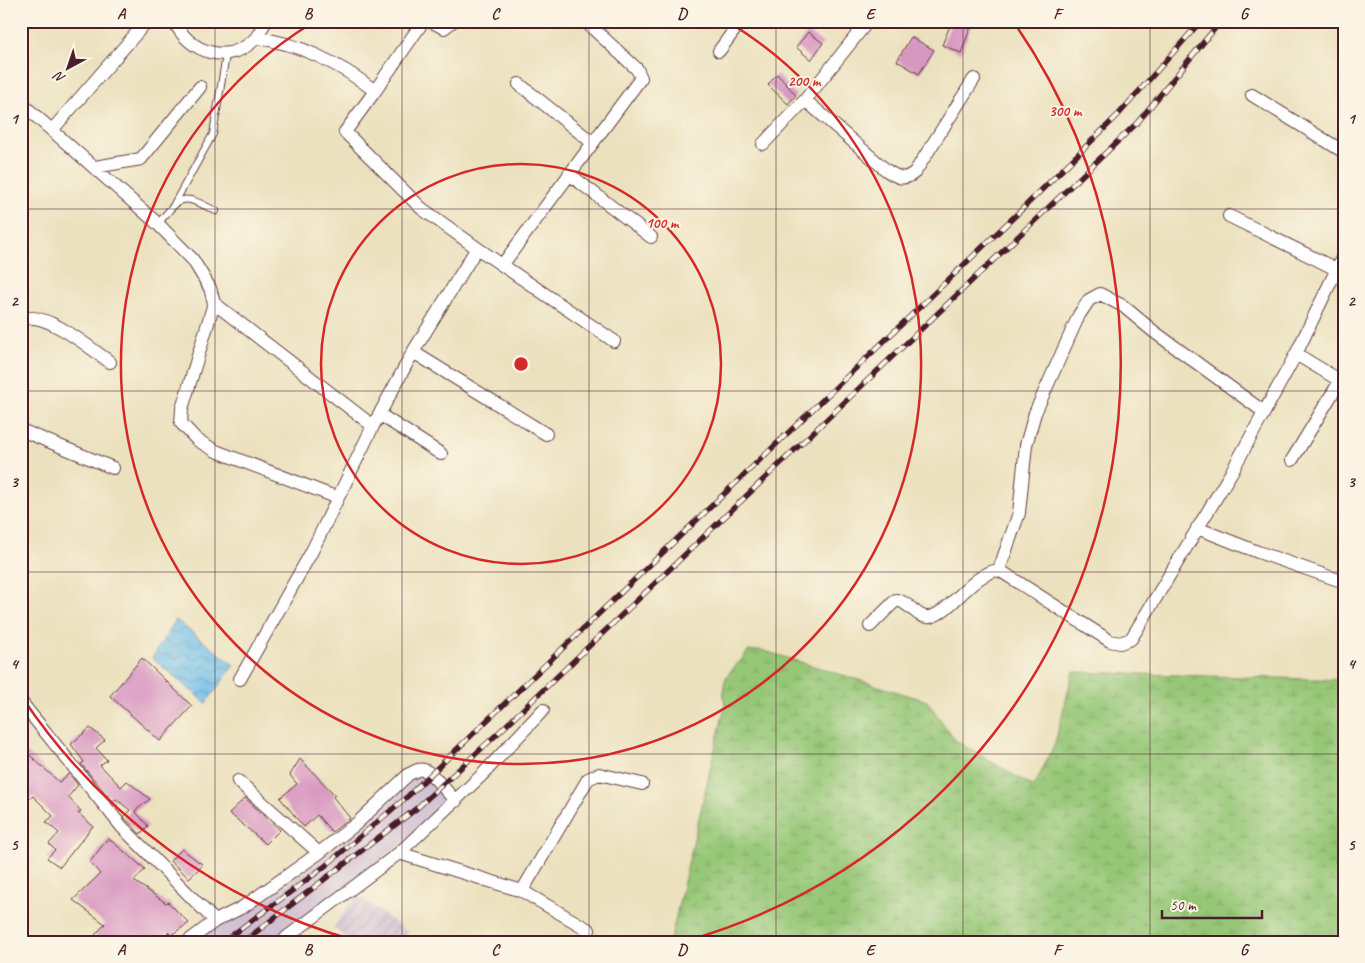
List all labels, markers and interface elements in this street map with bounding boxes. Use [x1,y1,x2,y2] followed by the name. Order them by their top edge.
[117,4,127,24] text: A
[304,4,314,24] text: B
[491,4,501,24] text: C
[677,4,688,24] text: D
[866,4,877,24] text: E
[1053,4,1064,24] text: F
[1240,4,1250,24] text: G
[42,42,92,92] north arrow
[49,67,69,87] text: N
[788,72,822,91] text: 200 m
[1049,102,1083,121] text: 300 m
[10,109,19,129] text: 1
[1347,109,1356,129] text: 1
[646,214,680,233] text: 100 m
[10,291,19,311] text: 2
[1347,291,1356,311] text: 2
[512,355,530,373] centre of rings
[10,472,19,492] text: 3
[1347,472,1356,492] text: 3
[10,654,19,674] text: 4
[1347,654,1356,674] text: 4
[11,835,20,855] text: 5
[1348,835,1357,855] text: 5
[1162,888,1262,920] scale bar
[1170,896,1197,915] text: 50 m
[117,940,127,960] text: A
[304,940,314,960] text: B
[491,940,501,960] text: C
[677,940,688,960] text: D
[866,940,877,960] text: E
[1053,940,1064,960] text: F
[1240,940,1250,960] text: G

